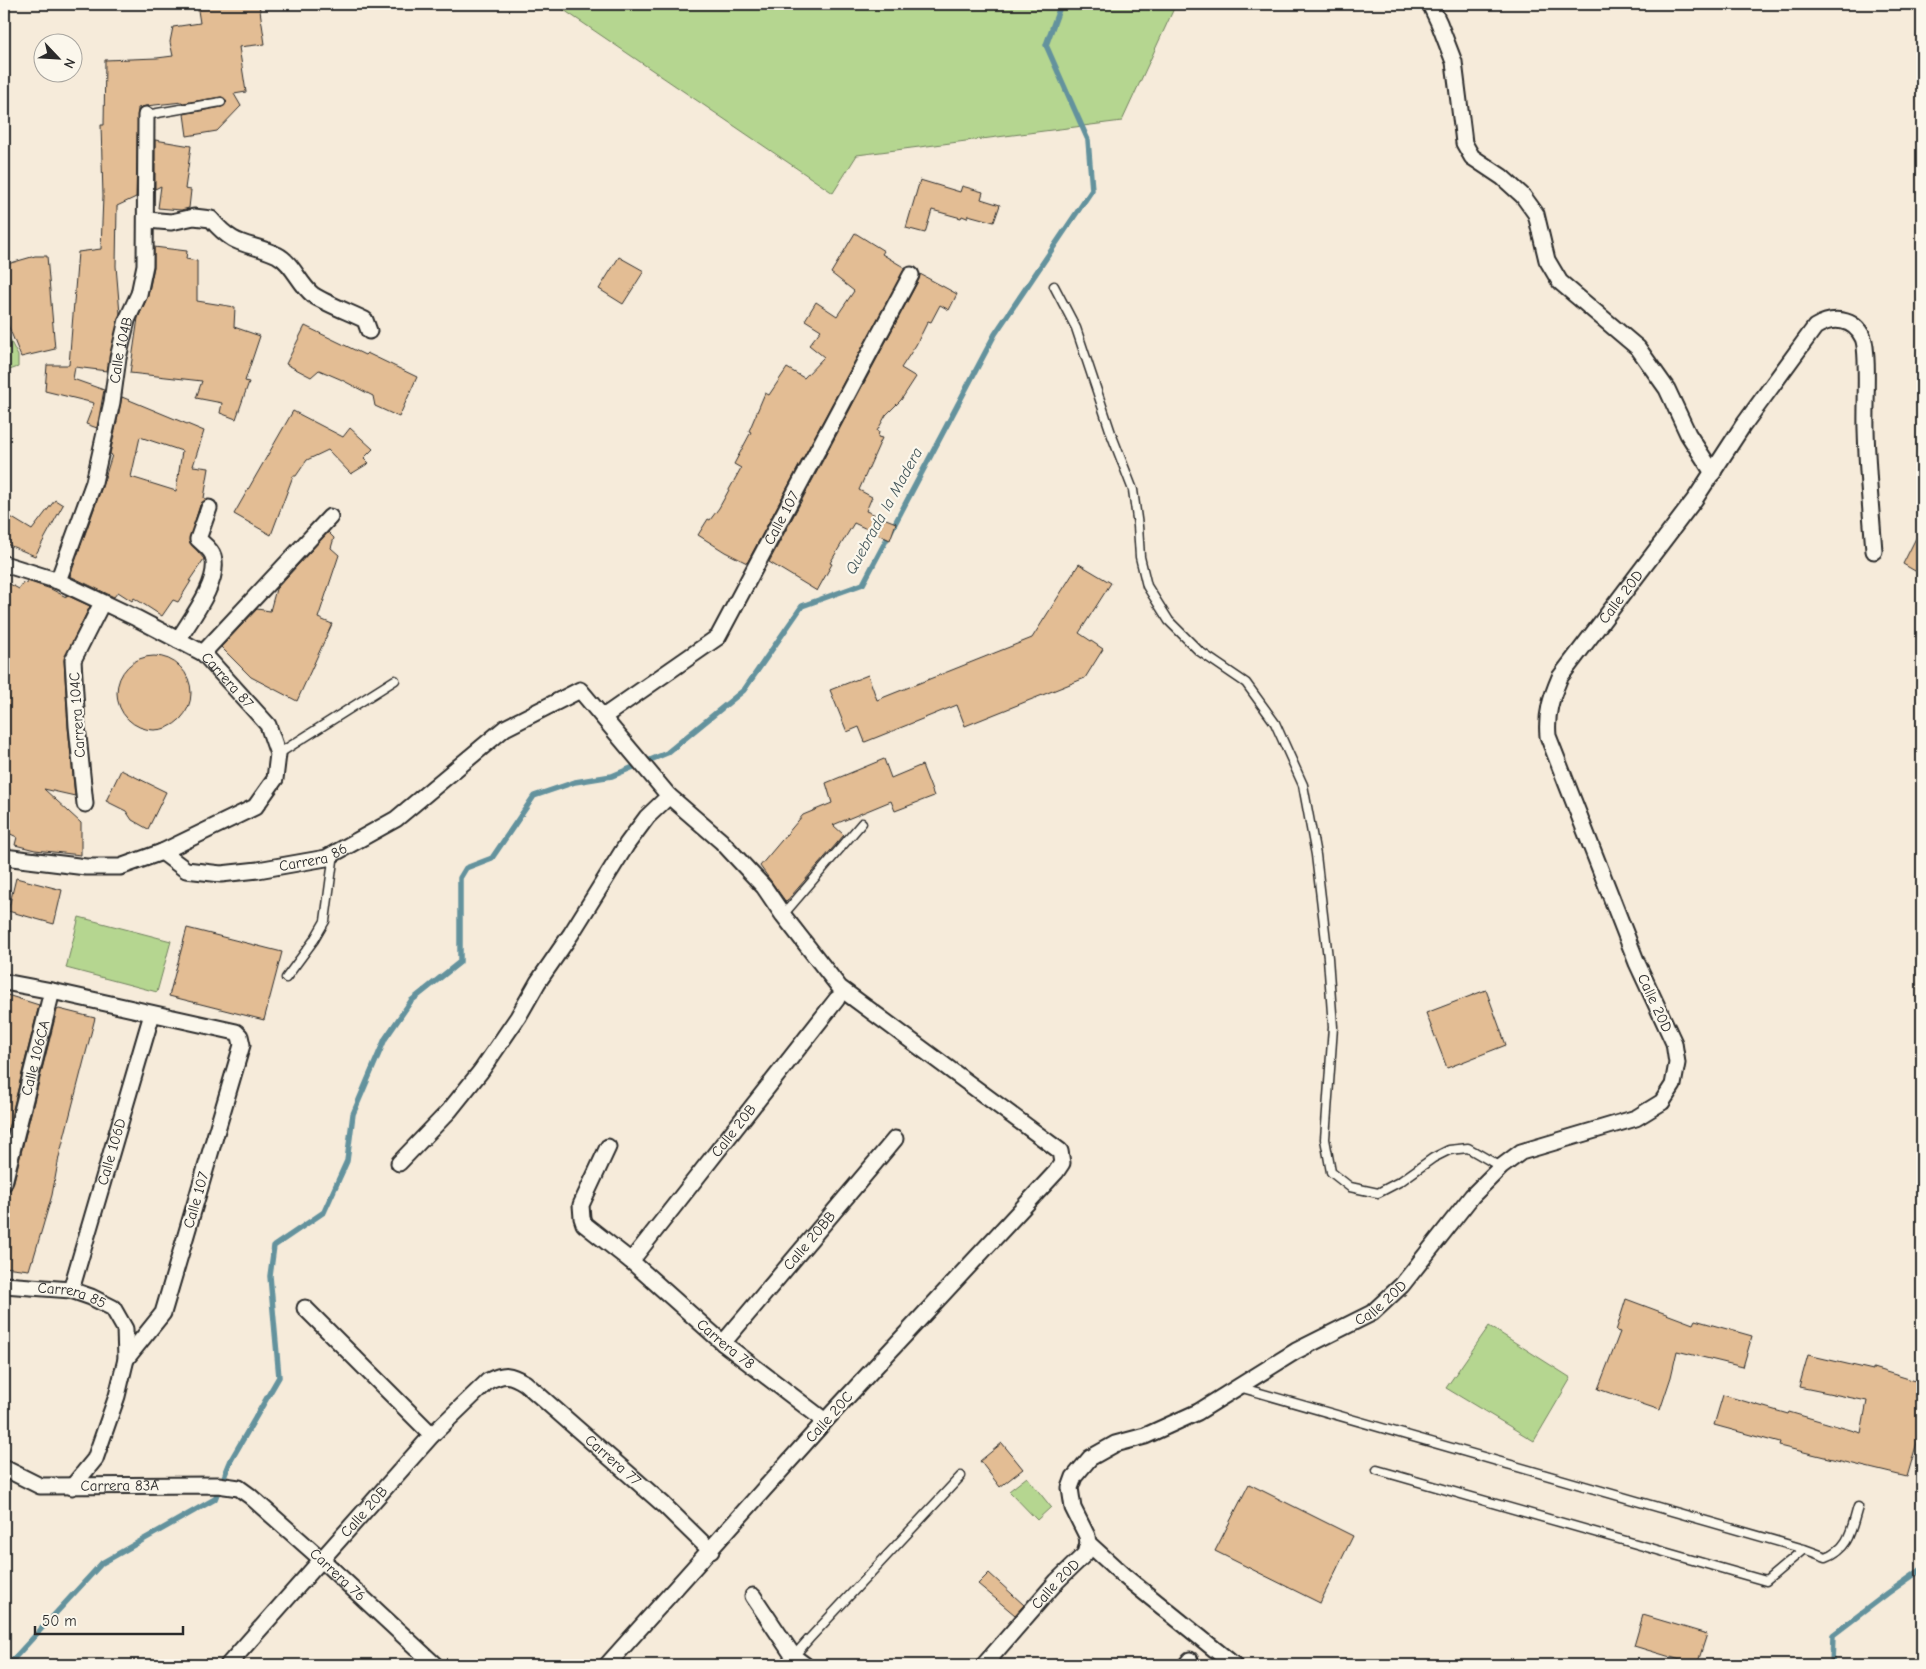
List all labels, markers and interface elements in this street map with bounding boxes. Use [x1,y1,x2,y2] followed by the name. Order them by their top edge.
[32,32,82,82] north arrow
[60,56,79,71] text: N
[106,315,136,385] street label: Calle 104B
[842,445,926,577] water label: Quebrada la Madera
[760,488,803,548] street label: Calle 107
[1595,567,1647,627] street label: Calle 20D
[198,648,257,712] street label: Carrera 87
[65,671,89,759] street label: Carrera 104C
[277,839,350,875] street label: Carrera 86
[1634,971,1676,1035] street label: Calle 20D
[17,1018,53,1098] street label: Calle 106CA
[707,1100,760,1161] street label: Calle 20B
[93,1116,130,1187] street label: Calle 106D
[179,1170,213,1230] street label: Calle 107
[779,1207,839,1274] street label: Calle 20BB
[1352,1276,1410,1329] street label: Calle 20D
[37,1279,109,1312] street label: Carrera 85
[693,1315,758,1373] street label: Carrera 78
[801,1388,857,1446] street label: Calle 20C
[581,1431,645,1490] street label: Carrera 77
[80,1476,159,1495] street label: Carrera 83A
[337,1482,391,1541] street label: Calle 20B
[306,1544,370,1605] street label: Carrera 76
[1028,1555,1083,1613] street label: Calle 20D
[35,1604,182,1636] scale bar
[42,1612,77,1630] text: 50 m

